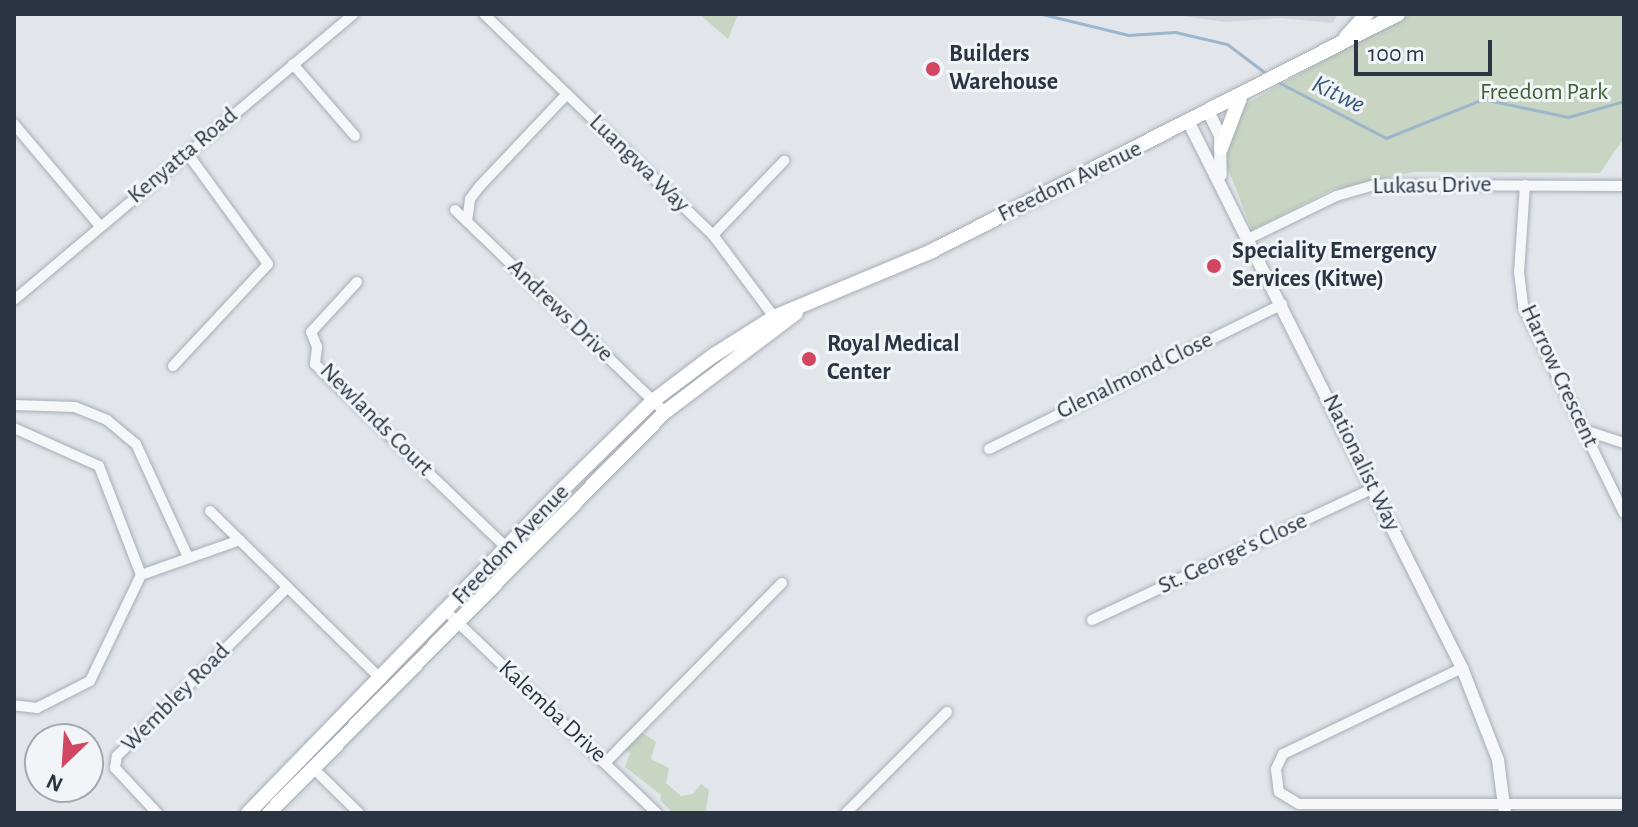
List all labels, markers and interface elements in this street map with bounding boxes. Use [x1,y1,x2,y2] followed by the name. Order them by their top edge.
[1358,24,1496,74] scale bar
[949,41,1058,97] place label: Builders Warehouse
[1368,42,1425,66] text: 100 m
[924,60,942,78] marker: Builders Warehouse
[1306,69,1370,121] water label: Kitwe
[1480,79,1608,107] park label: Freedom Park
[122,102,244,210] street label: Kenyatta Road
[583,109,695,219] street label: Luangwa Way
[993,135,1147,229] street label: Freedom Avenue
[1372,171,1492,201] street label: Lukasu Drive
[1232,238,1437,294] place label: Speciality Emergency Services (Kitwe)
[501,253,619,369] street label: Andrews Drive
[1203,255,1225,277] marker: Speciality Emergency Services (Kitwe)
[1513,300,1605,452] street label: Harrow Crescent
[1052,326,1218,426] street label: Glenalmond Close
[827,331,960,387] place label: Royal Medical Center
[798,348,820,370] marker: Royal Medical Center
[313,357,439,483] street label: Newlands Court
[1315,390,1407,536] street label: Nationalist Way
[446,479,576,611] street label: Freedom Avenue
[1154,507,1312,601] street label: St. George's Close
[116,638,236,758] street label: Wembley Road
[492,655,612,769] street label: Kalemba Drive
[24,723,104,803] north arrow
[43,770,66,796] text: N

